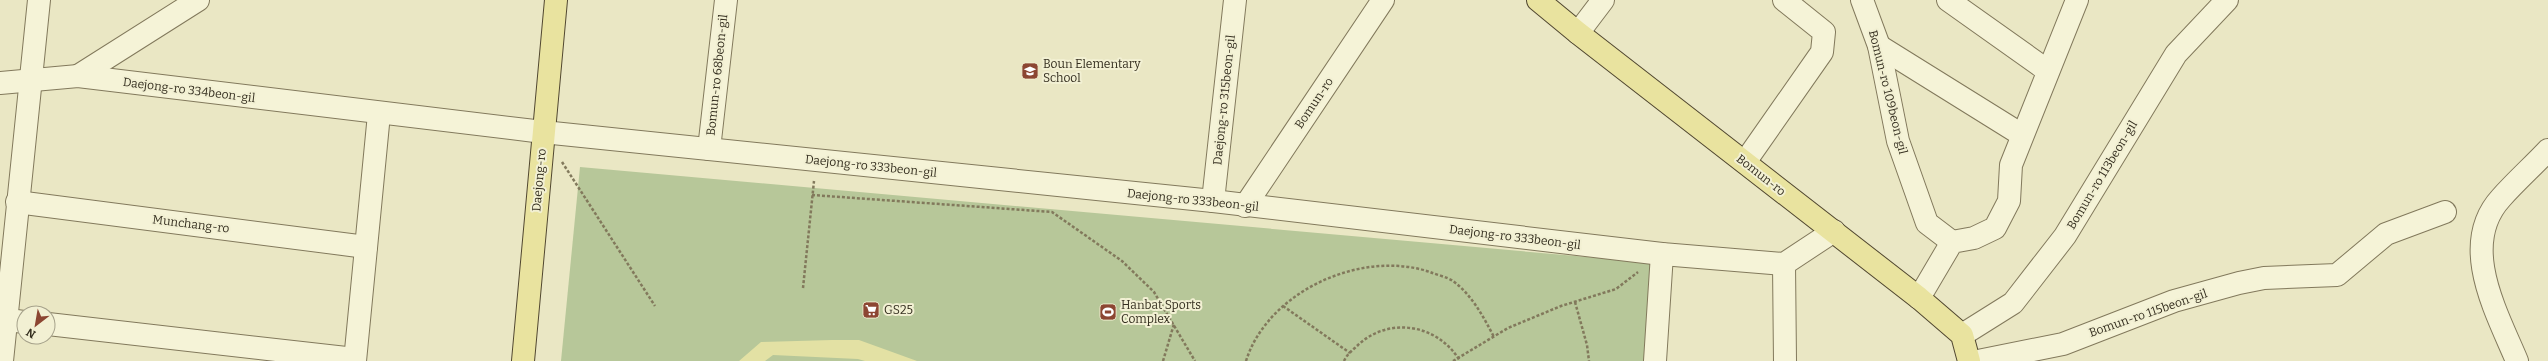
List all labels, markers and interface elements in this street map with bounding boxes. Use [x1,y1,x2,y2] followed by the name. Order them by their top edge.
[704,13,730,136] street label: Bomun-ro 68beon-gil
[1866,28,1910,156] street label: Bomun-ro 109beon-gil
[1210,34,1238,166] street label: Daejong-ro 315beon-gil
[1043,57,1141,85] place label: Boun Elementary School
[1020,61,1040,81] school or university icon: Boun Elementary School
[122,75,256,105] street label: Daejong-ro 334beon-gil
[1292,75,1336,131] street label: Bomun-ro
[2064,118,2140,232] street label: Bomun-ro 113beon-gil
[529,148,549,212] street label: Daejong-ro
[804,152,938,180] street label: Daejong-ro 333beon-gil
[1734,152,1788,199] street label: Bomun-ro
[1126,186,1260,214] street label: Daejong-ro 333beon-gil
[152,212,230,236] street label: Munchang-ro
[1448,222,1582,252] street label: Daejong-ro 333beon-gil
[2087,286,2209,340] street label: Bomun-ro 115beon-gil
[1121,298,1201,326] place label: Hanbat Sports Complex
[861,300,881,320] supermarket icon: GS25
[1098,302,1118,322] sports icon: Hanbat Sports Complex
[884,303,913,317] place label: GS25
[16,305,56,345] north arrow
[24,325,38,341] text: N

